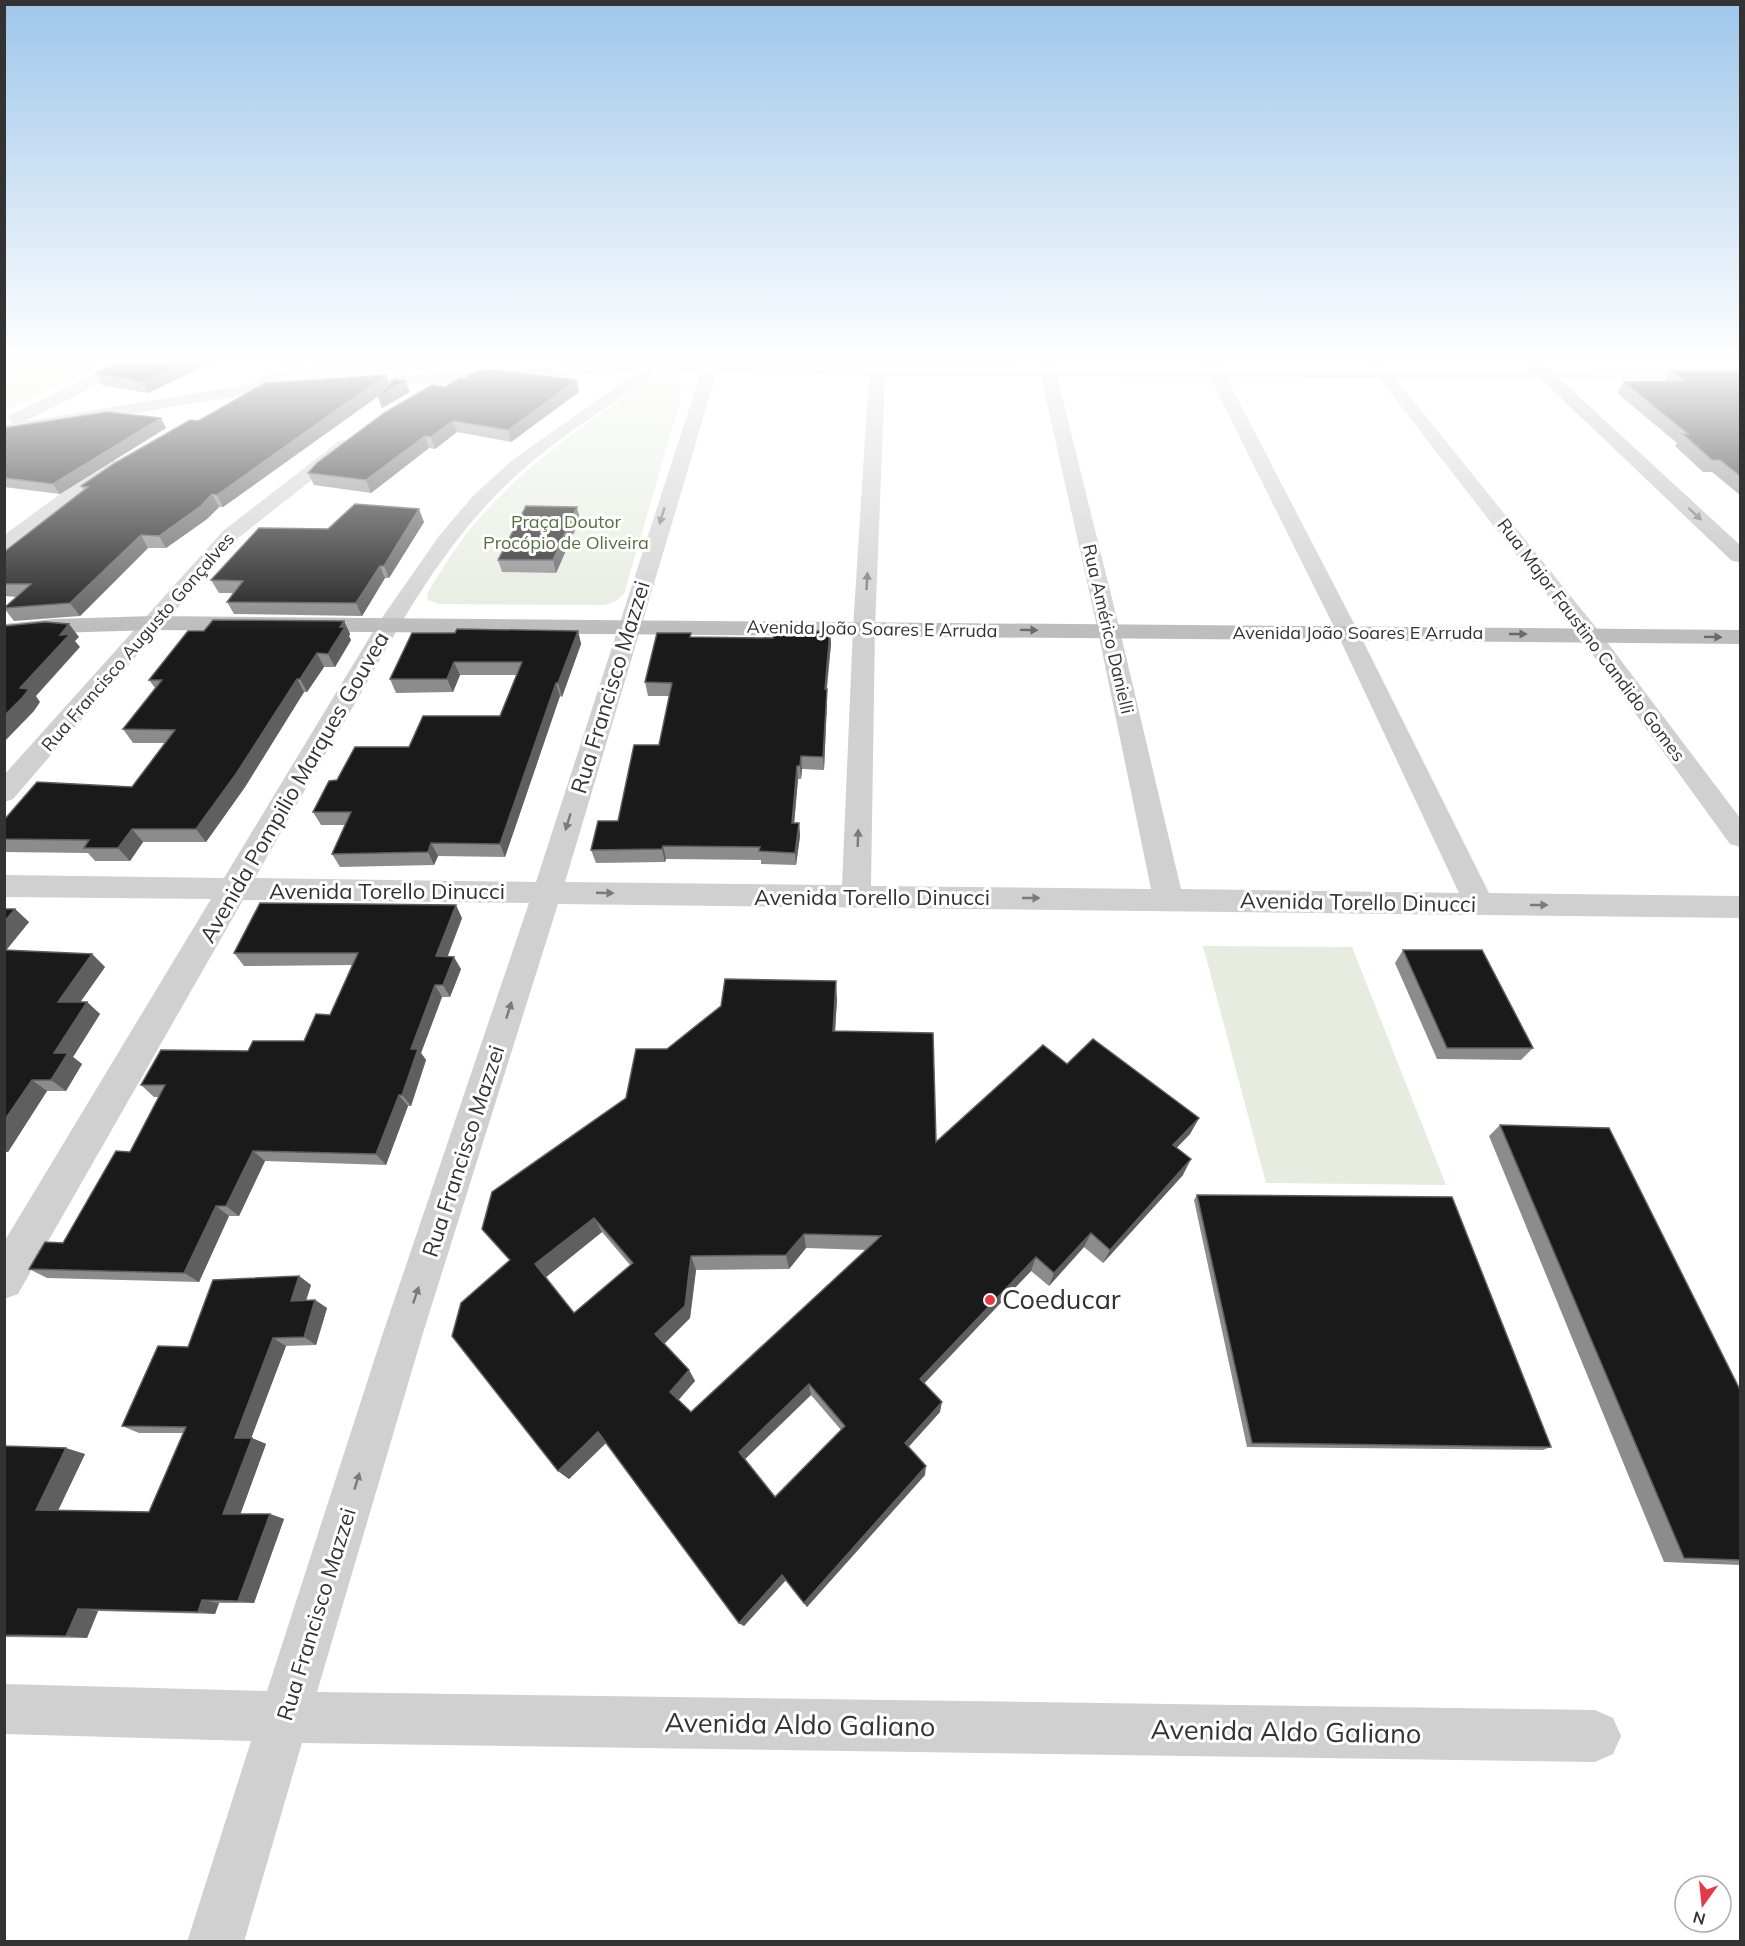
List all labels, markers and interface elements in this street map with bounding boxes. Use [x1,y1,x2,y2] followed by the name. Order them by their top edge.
[657,507,667,525] one-way arrow
[1687,507,1702,520] one-way arrow
[483,510,649,554] park label: Praça Doutor Procópio de Oliveira
[1492,514,1690,766] street label: Rua Major Faustino Candido Gomes
[36,527,239,756] street label: Rua Francisco Augusto Gonçalves
[1078,542,1139,716] street label: Rua Américo Danielli
[863,571,872,590] one-way arrow
[564,577,656,797] street label: Rua Francisco Mazzei
[746,615,998,642] street label: Avenida João Soares E Arruda
[1233,621,1483,644] street label: Avenida João Soares E Arruda
[193,626,395,948] street label: Avenida Pompilio Marques Gouvea
[1019,626,1038,635] one-way arrow
[1508,629,1527,639] one-way arrow
[1703,632,1722,642] one-way arrow
[563,814,572,832] one-way arrow
[853,829,863,848] one-way arrow
[269,877,505,905] street label: Avenida Torello Dinucci
[754,883,990,911] street label: Avenida Torello Dinucci
[1240,886,1476,918] street label: Avenida Torello Dinucci
[596,889,615,898] one-way arrow
[1022,893,1041,903] one-way arrow
[1529,900,1548,910] one-way arrow
[505,1000,514,1018] one-way arrow
[416,1042,510,1260] street label: Rua Francisco Mazzei
[1002,1282,1121,1316] place label: Coeducar
[411,1286,421,1304] one-way arrow
[983,1293,997,1307] marker: Coeducar
[353,1472,362,1490] one-way arrow
[270,1504,362,1724] street label: Rua Francisco Mazzei
[664,1705,936,1743] street label: Avenida Aldo Galiano
[1150,1712,1422,1750] street label: Avenida Aldo Galiano
[1673,1874,1733,1934] north arrow
[1691,1907,1708,1930] text: N

